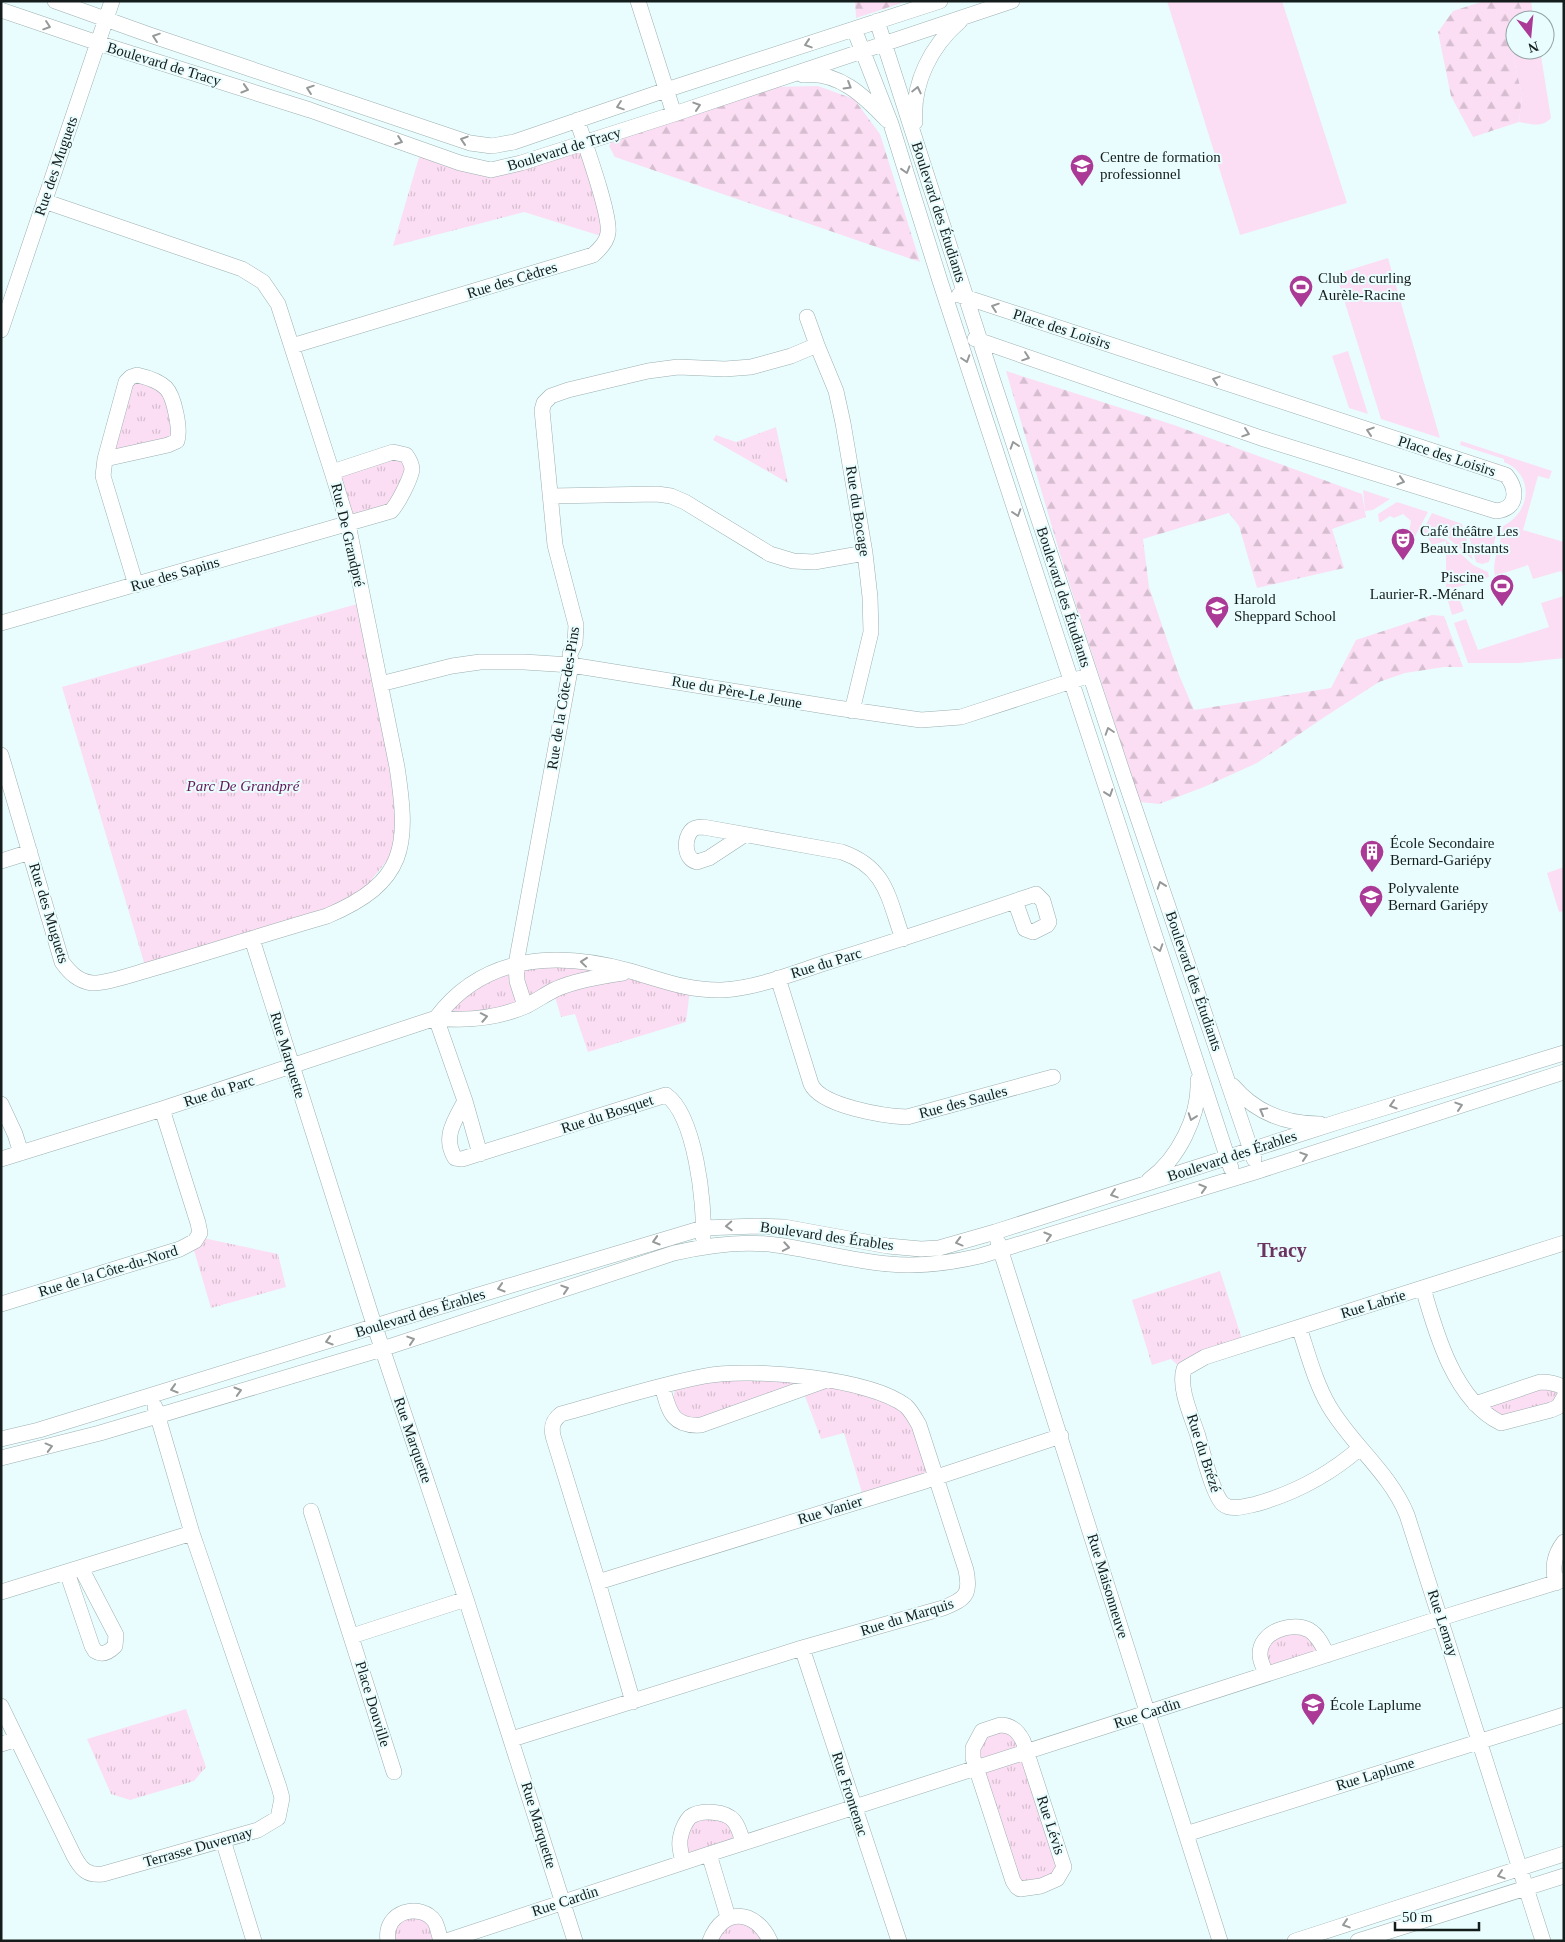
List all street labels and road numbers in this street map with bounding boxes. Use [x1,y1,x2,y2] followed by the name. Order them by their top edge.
[105,39,223,89] street label: Boulevard de Tracy
[31,114,81,218] street label: Rue des Muguets
[505,124,623,174] street label: Boulevard de Tracy
[909,140,969,284] street label: Boulevard des Étudiants
[465,259,559,301] street label: Rue des Cèdres
[1011,306,1113,352] street label: Place des Loisirs
[1396,433,1498,479] street label: Place des Loisirs
[843,464,873,558] street label: Rue du Bocage
[328,482,368,589] street label: Rue De Grandpré
[1034,525,1094,669] street label: Boulevard des Étudiants
[129,554,221,594] street label: Rue des Sapins
[544,625,582,771] street label: Rue de la Côte-des-Pins
[671,673,804,711] street label: Rue du Père-Le Jeune
[26,861,72,965] street label: Rue des Muguets
[1163,909,1225,1053] street label: Boulevard des Étudiants
[789,945,864,981] street label: Rue du Parc
[267,1010,309,1100] street label: Rue Marquette
[182,1072,257,1110] street label: Rue du Parc
[917,1082,1009,1121] street label: Rue des Saules
[559,1091,656,1136] street label: Rue du Bosquet
[1165,1127,1299,1184] street label: Boulevard des Érables
[759,1219,895,1253] street label: Boulevard des Érables
[37,1242,180,1300] street label: Rue de la Côte-du-Nord
[353,1286,487,1340] street label: Boulevard des Érables
[1339,1286,1408,1321] street label: Rue Labrie
[391,1395,435,1485] street label: Rue Marquette
[1184,1412,1224,1495] street label: Rue du Brézé
[796,1493,864,1527] street label: Rue Vanier
[1084,1532,1132,1641] street label: Rue Maisonneuve
[1425,1587,1462,1659] street label: Rue Lemay
[858,1595,956,1639] street label: Rue du Marquis
[352,1659,394,1749] street label: Place Douville
[1112,1695,1183,1731] street label: Rue Cardin
[829,1750,871,1839] street label: Rue Frontenac
[1334,1754,1417,1794] street label: Rue Laplume
[518,1780,560,1870] street label: Rue Marquette
[1034,1793,1068,1857] street label: Rue Lévis
[142,1824,255,1870] street label: Terrasse Duvernay
[530,1883,601,1919] street label: Rue Cardin

